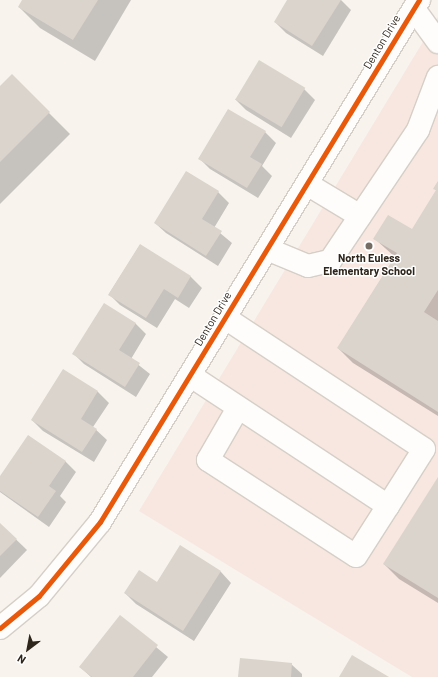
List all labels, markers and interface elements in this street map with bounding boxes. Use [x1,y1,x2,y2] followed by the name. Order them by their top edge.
[361,12,403,72] street label: Denton Drive
[364,241,374,251] marker: North Euless Elementary School
[323,252,415,278] place label: North Euless Elementary School
[192,289,234,349] street label: Denton Drive
[8,629,48,669] north arrow
[15,652,28,667] text: N

